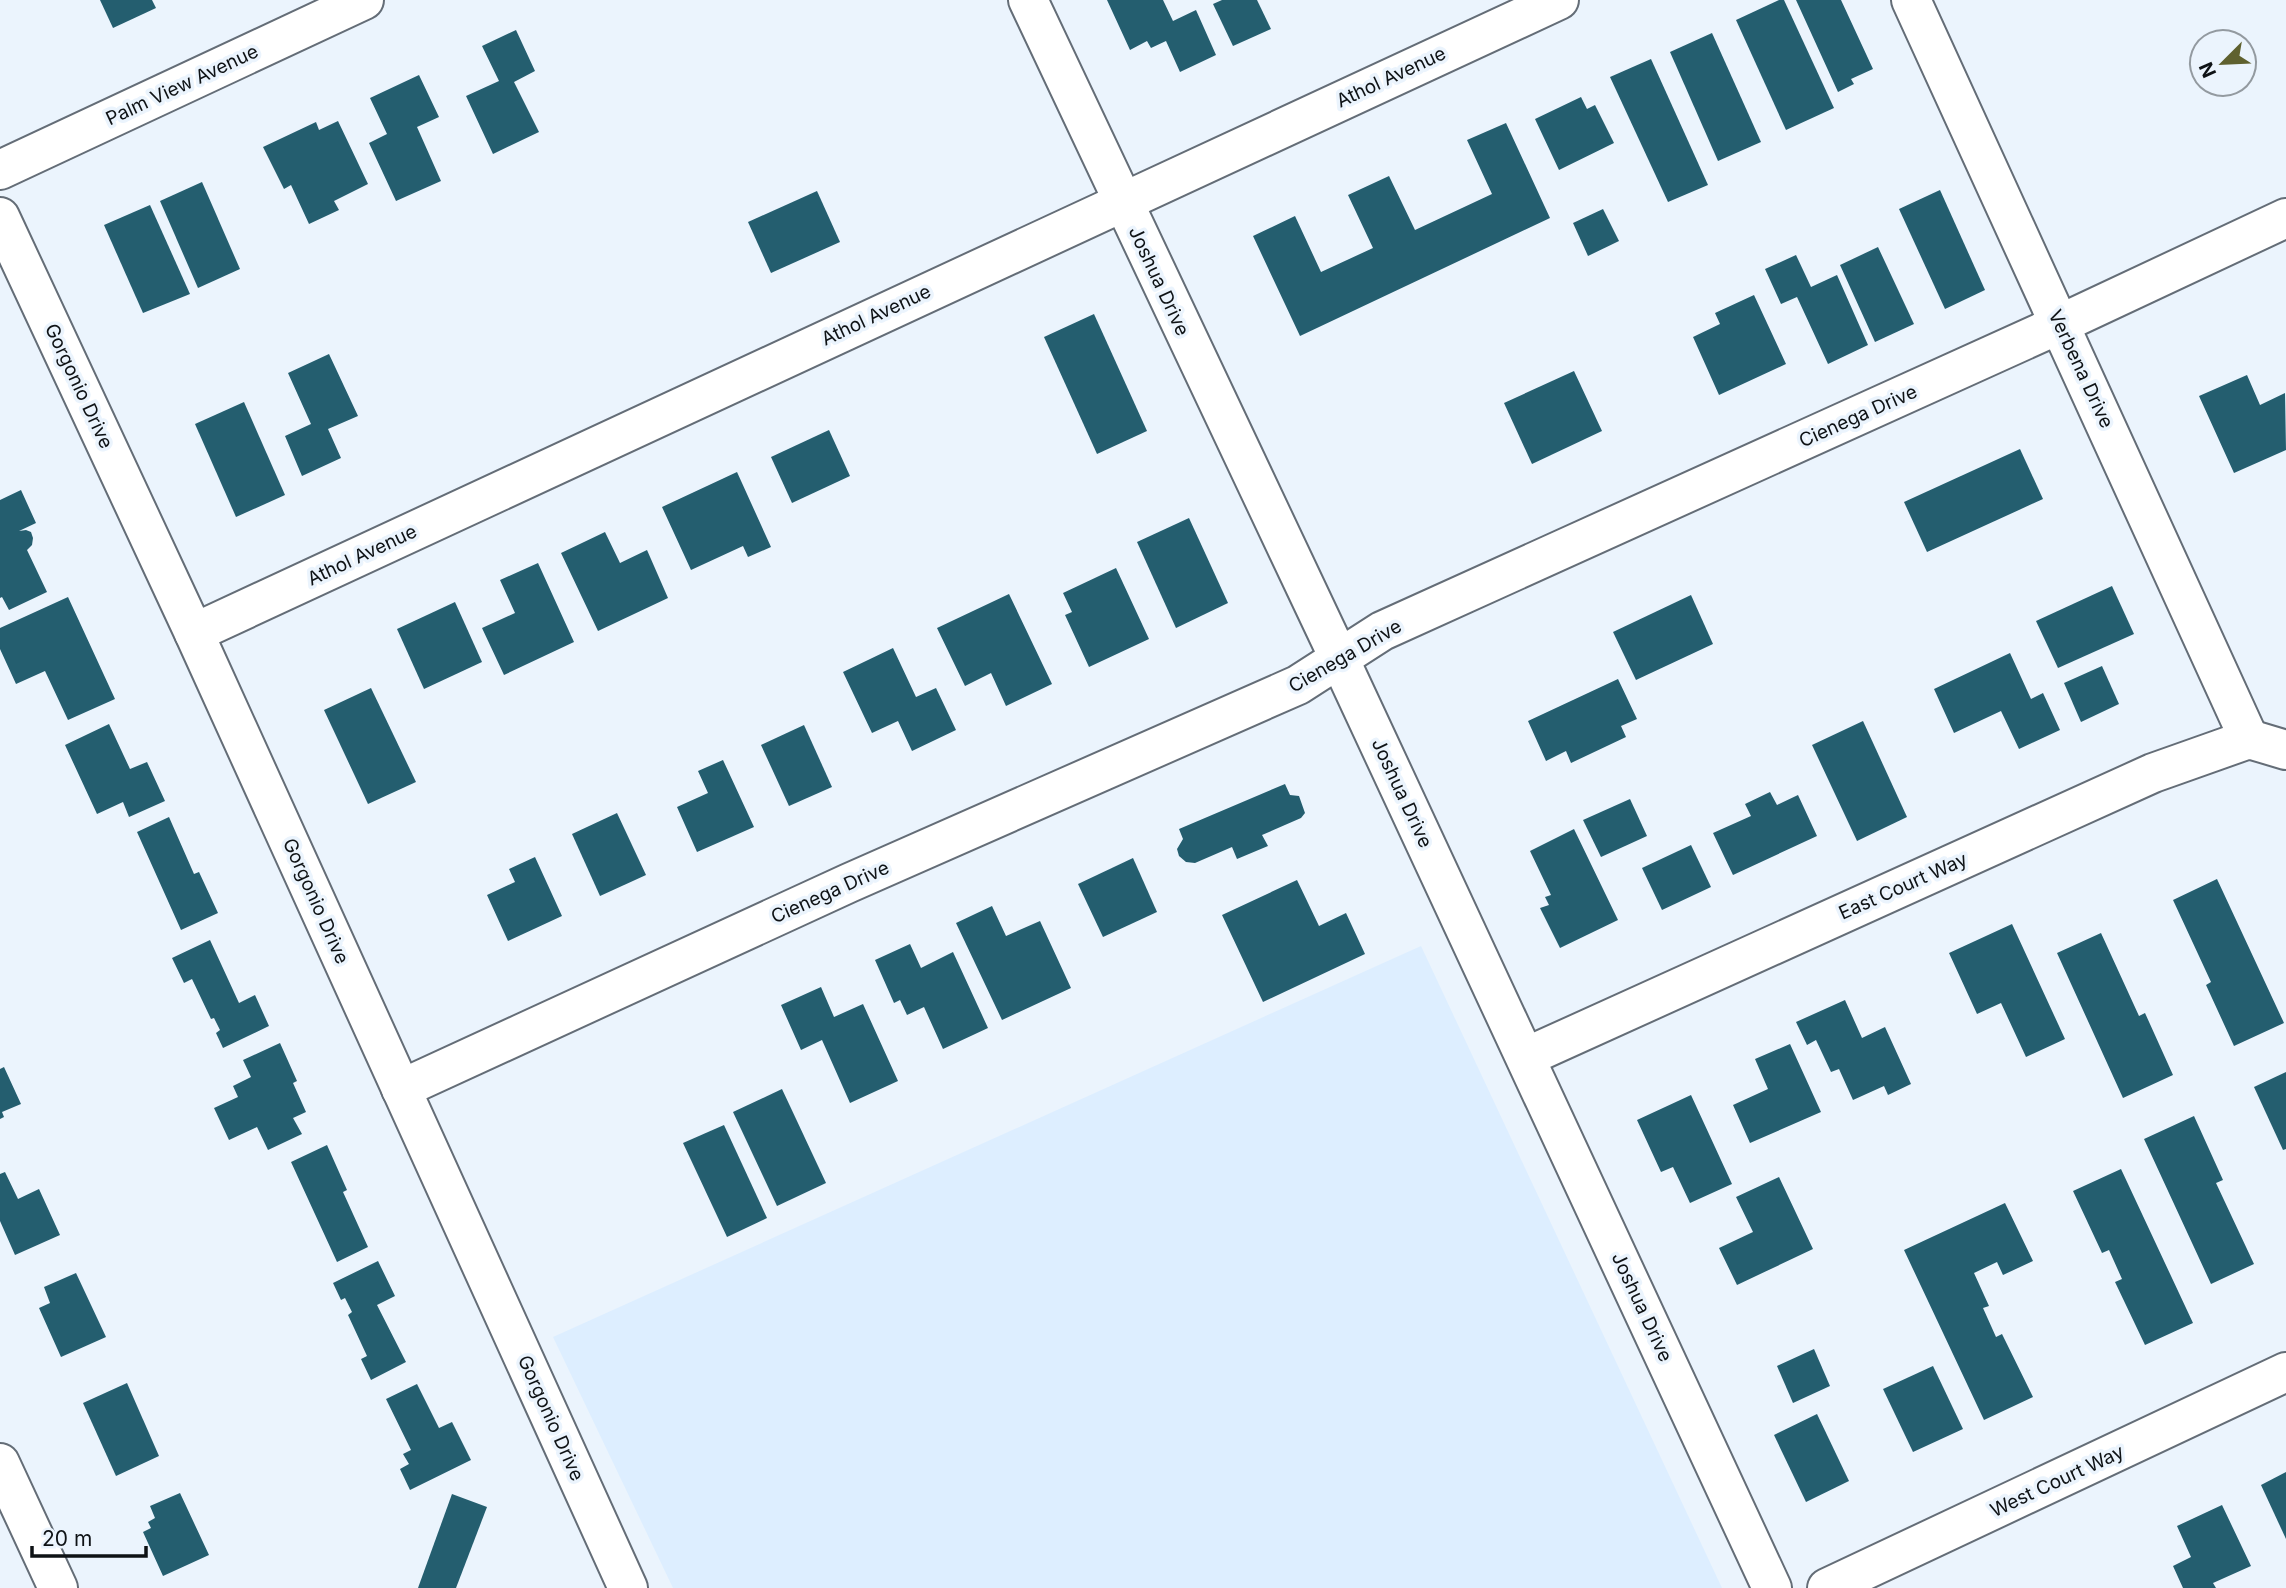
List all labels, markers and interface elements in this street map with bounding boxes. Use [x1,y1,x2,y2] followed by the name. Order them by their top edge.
[2188,28,2258,98] north arrow
[102,40,262,130] street label: Palm View Avenue
[1333,42,1449,112] street label: Athol Avenue
[2194,58,2221,81] text: N
[1124,223,1194,339] street label: Joshua Drive
[818,280,934,350] street label: Athol Avenue
[2044,306,2118,432] street label: Verbena Drive
[40,320,118,452] street label: Gorgonio Drive
[1795,380,1921,452] street label: Cienega Drive
[304,520,420,590] street label: Athol Avenue
[1284,614,1406,698] street label: Cienega Drive
[1367,735,1437,851] street label: Joshua Drive
[278,835,354,967] street label: Gorgonio Drive
[1835,847,1971,925] street label: East Court Way
[767,856,893,928] street label: Cienega Drive
[1607,1249,1677,1365] street label: Joshua Drive
[513,1352,589,1484] street label: Gorgonio Drive
[1987,1440,2128,1522] street label: West Court Way
[32,1514,145,1558] scale bar
[42,1526,92,1551] text: 20 m

